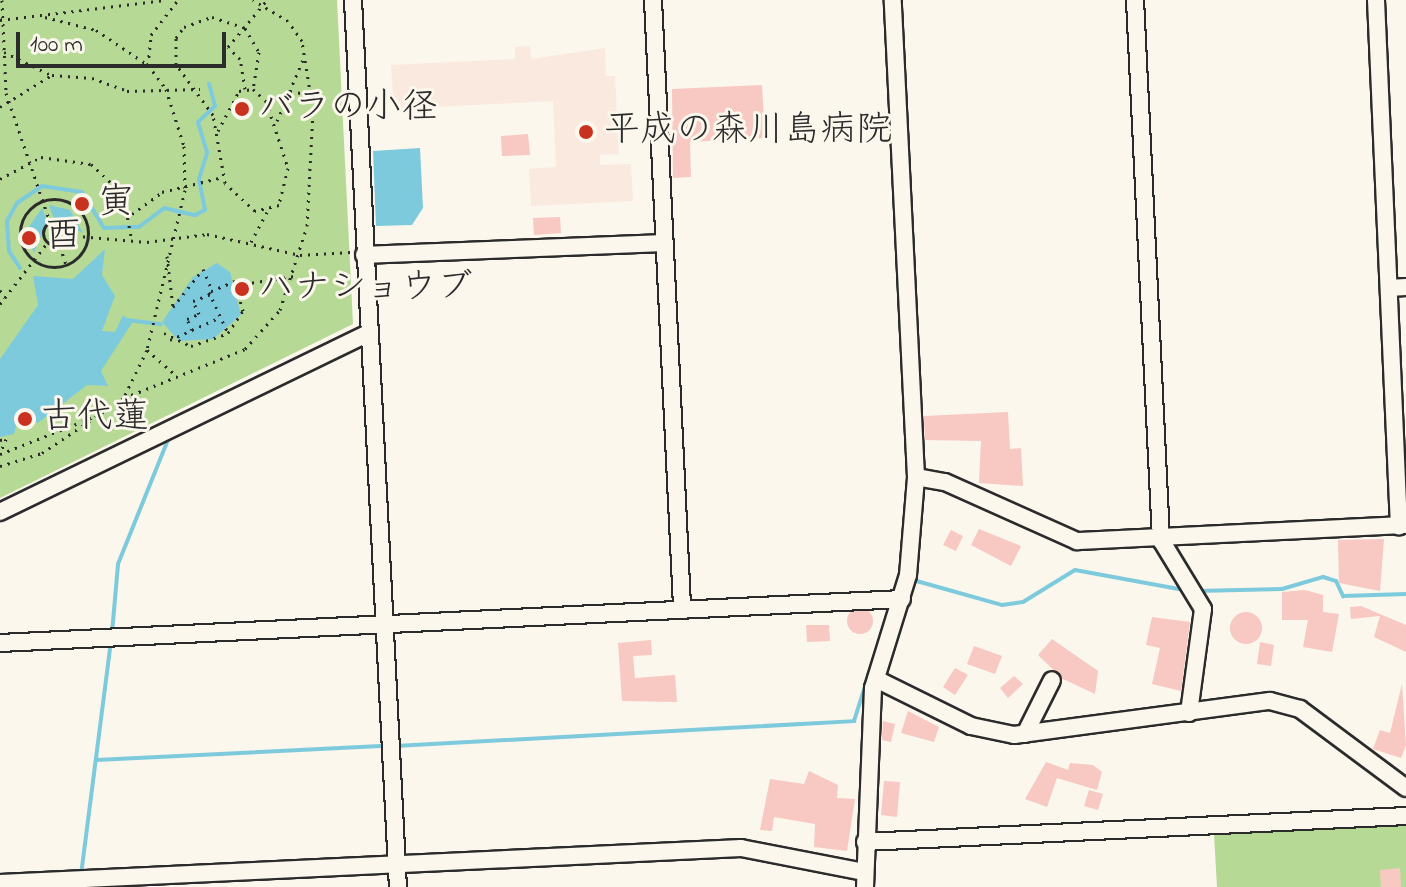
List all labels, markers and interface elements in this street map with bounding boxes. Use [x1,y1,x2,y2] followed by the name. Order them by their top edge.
[20,16,230,66] scale bar
[30,28,83,63] text: 100 m
[258,87,438,131] place label: バラの小径
[233,100,251,118] marker: バラの小径
[604,110,892,154] place label: 平成の森川島病院
[575,121,597,143] marker: 平成の森川島病院
[98,182,134,226] place label: 寅
[73,195,91,213] marker: 寅
[45,216,81,260] place label: 酉
[20,229,38,247] marker: 酉
[258,267,474,311] place label: ハナショウブ
[233,280,251,298] marker: ハナショウブ
[41,397,149,441] place label: 古代蓮
[16,410,34,428] marker: 古代蓮

